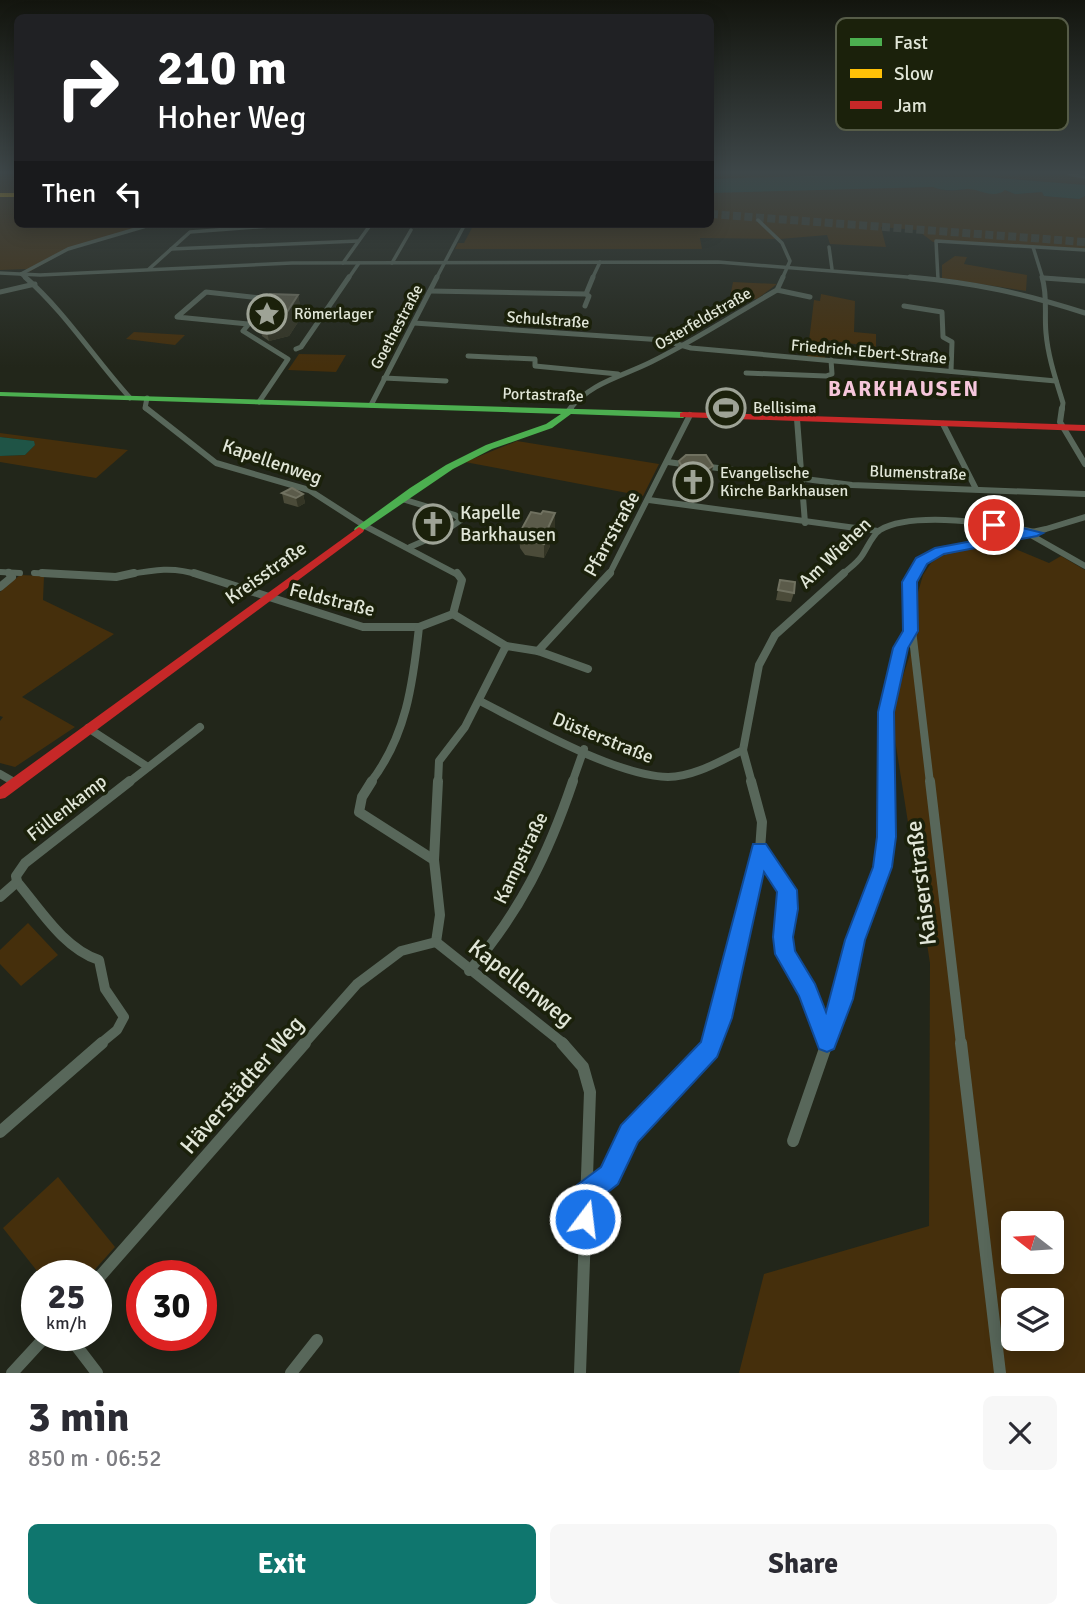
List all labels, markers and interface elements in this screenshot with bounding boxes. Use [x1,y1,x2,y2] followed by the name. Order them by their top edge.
[836,18,1068,130] legend
[894,31,928,55] text: Fast
[157,38,287,98] text: 210 m
[42,42,133,133] icon: right
[894,62,934,86] text: Slow
[894,94,927,118] text: Jam
[157,98,306,137] text: Hoher Weg
[110,175,148,213] icon: left
[42,178,96,210] text: Then
[366,281,428,373] street label: Goethestraße
[651,283,755,355] street label: Osterfeldstraße
[246,293,288,335] place icon: Römerlager
[294,304,374,324] place label: Römerlager
[506,307,590,333] street label: Schulstraße
[790,335,948,369] street label: Friedrich-Ebert-Straße
[828,376,980,402] district label: BARKHAUSEN
[502,384,584,406] street label: Portastraße
[705,387,747,429] sports icon: Bellisima
[753,398,816,418] place label: Bellisima
[219,434,325,490] street label: Kapellenweg
[672,461,714,503] church icon: Evangelische Kirche Barkhausen
[869,461,967,485] street label: Blumenstraße
[720,463,848,501] place label: Evangelische Kirche Barkhausen
[579,487,645,581] street label: Pfarrstraße
[964,495,1024,555] pin
[460,501,556,547] place label: Kapelle Barkhausen
[412,503,454,545] church icon: Kapelle Barkhausen
[975,506,1013,544] icon: arrive
[794,512,876,594] street label: Am Wiehen
[221,536,311,610] street label: Kreisstraße
[287,578,377,622] street label: Feldstraße
[549,707,657,769] street label: Düsterstraße
[22,769,112,847] street label: Füllenkamp
[489,808,553,908] street label: Kampstraße
[899,819,943,947] street label: Kaiserstraße
[463,933,579,1033] street label: Kapellenweg
[174,1010,310,1160] street label: Häverstädter Weg
[548,1182,622,1256] position arrow
[1001,1211,1064,1274] north arrow
[1001,1211,1064,1351] map controls
[126,1260,217,1351] speed limit sign: 30
[48,1275,85,1318] text: 25
[1001,1288,1064,1351] button: layers
[46,1312,87,1334] text: km/h
[28,1392,129,1443] text: 3 min
[983,1396,1057,1470] button: close
[28,1444,162,1473] text: 850 m · 06:52
[28,1524,536,1604] button: Exit
[550,1524,1057,1604] button: Share

